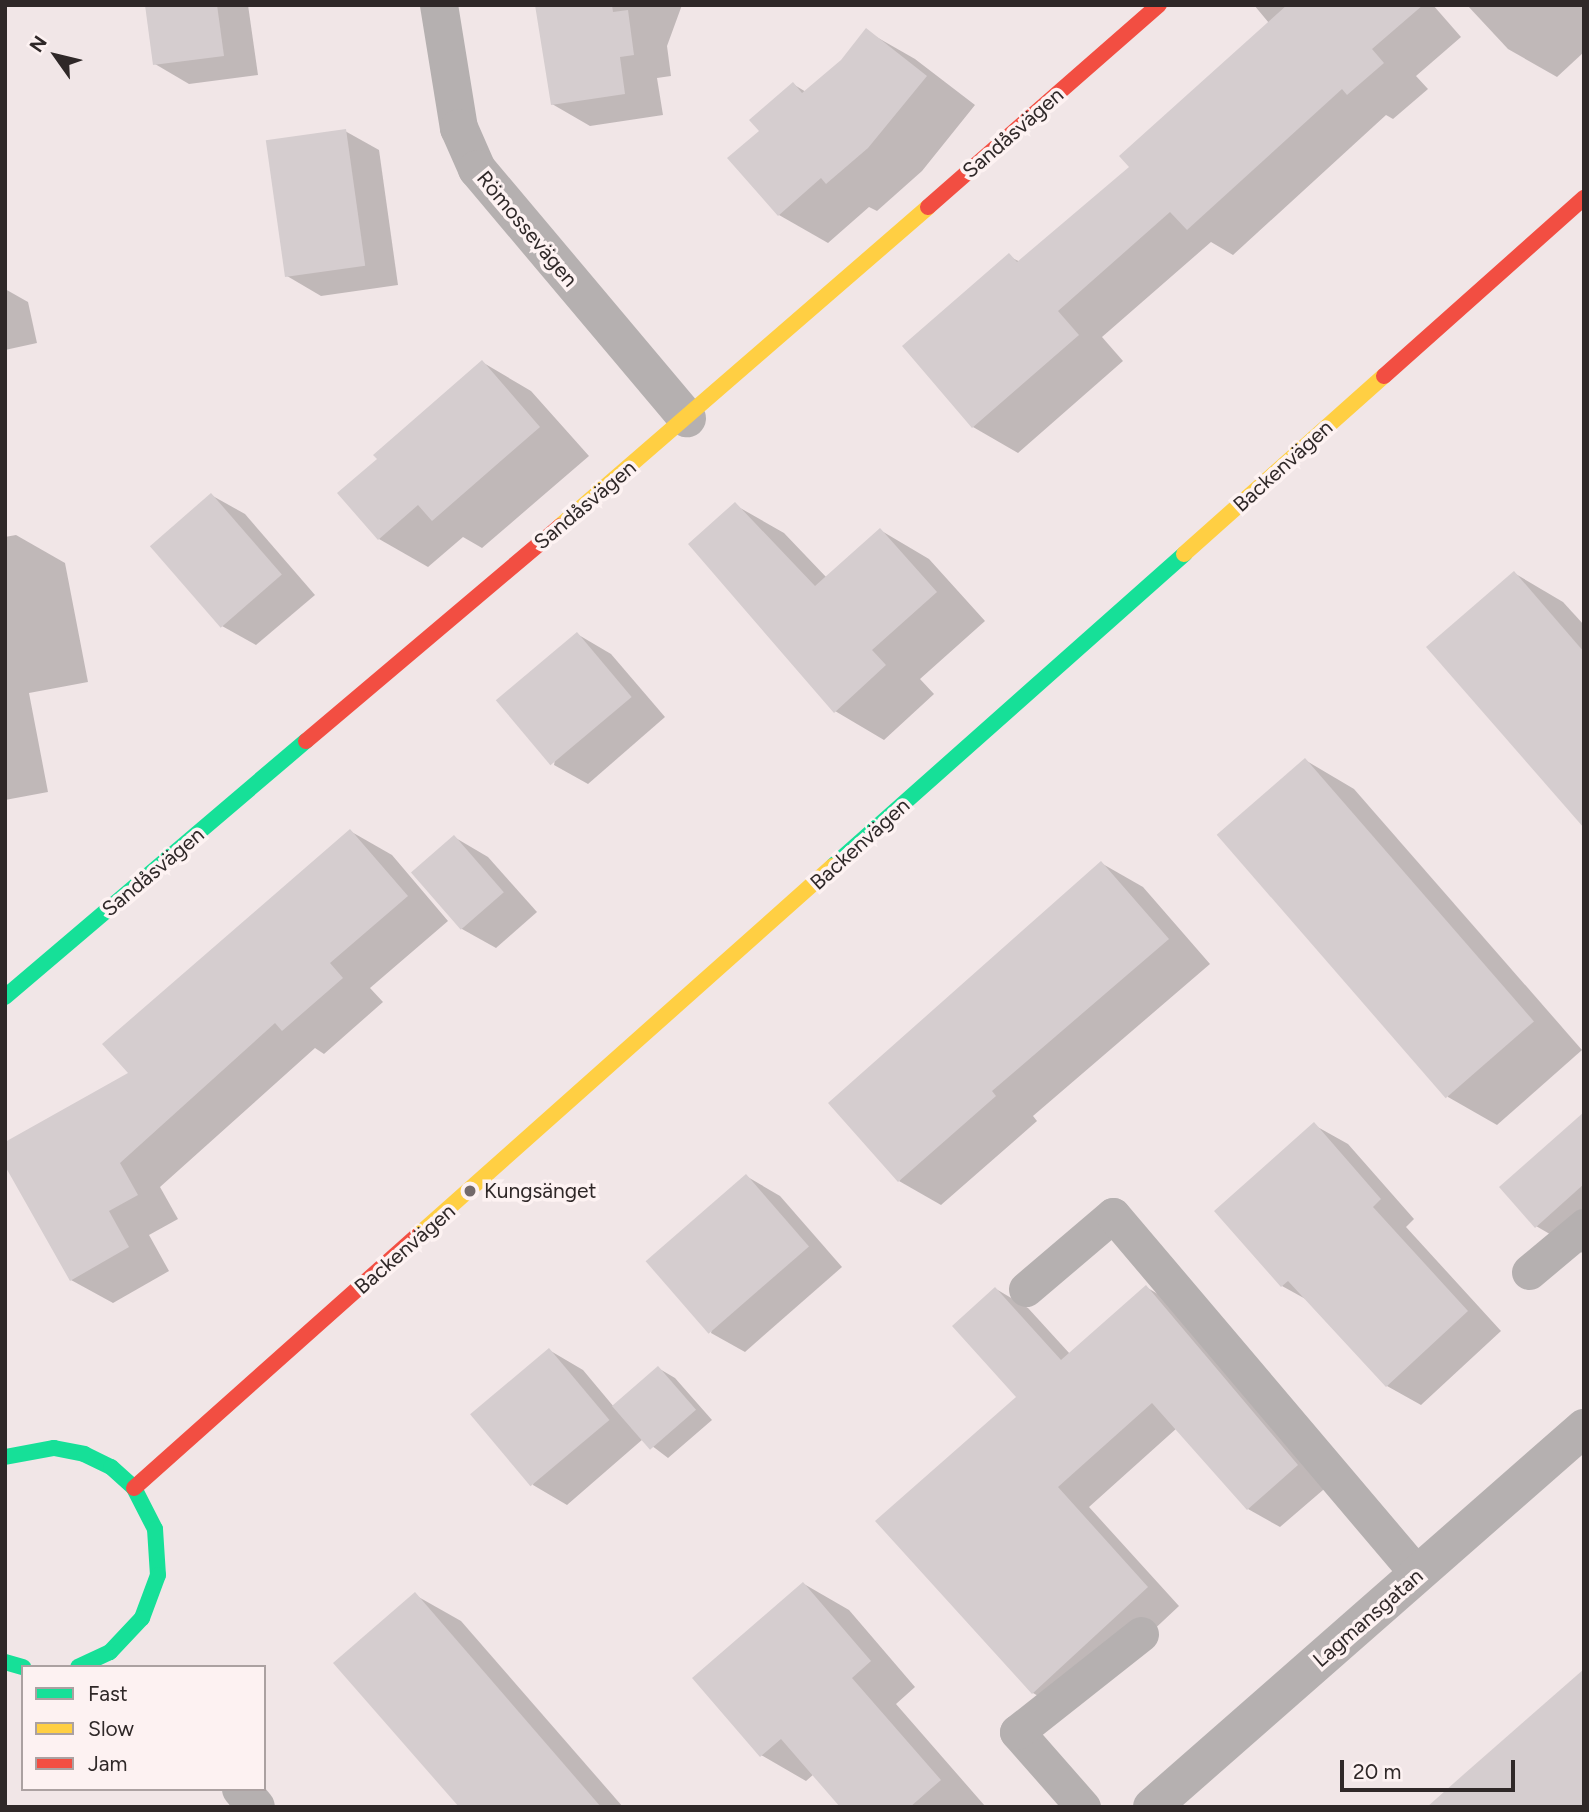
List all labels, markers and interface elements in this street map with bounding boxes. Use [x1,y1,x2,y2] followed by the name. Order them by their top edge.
[21,21,91,91] north arrow
[25,31,52,56] text: N
[957,82,1069,184] street label: Sandåsvägen
[471,166,583,292] street label: Römossevägen
[1228,415,1338,517] street label: Backenvägen
[529,455,641,555] street label: Sandåsvägen
[805,793,915,895] street label: Backenvägen
[97,822,209,922] street label: Sandåsvägen
[484,1178,596,1204] place label: Kungsänget
[462,1183,478,1199] marker: Kungsänget
[350,1198,460,1300] street label: Backenvägen
[1308,1563,1428,1673] street label: Lagmansgatan
[21,1665,266,1791] legend
[88,1681,128,1706] text: Fast
[88,1716,134,1741] text: Slow
[1344,1745,1519,1789] scale bar
[88,1751,127,1776] text: Jam
[1353,1759,1401,1784] text: 20 m

